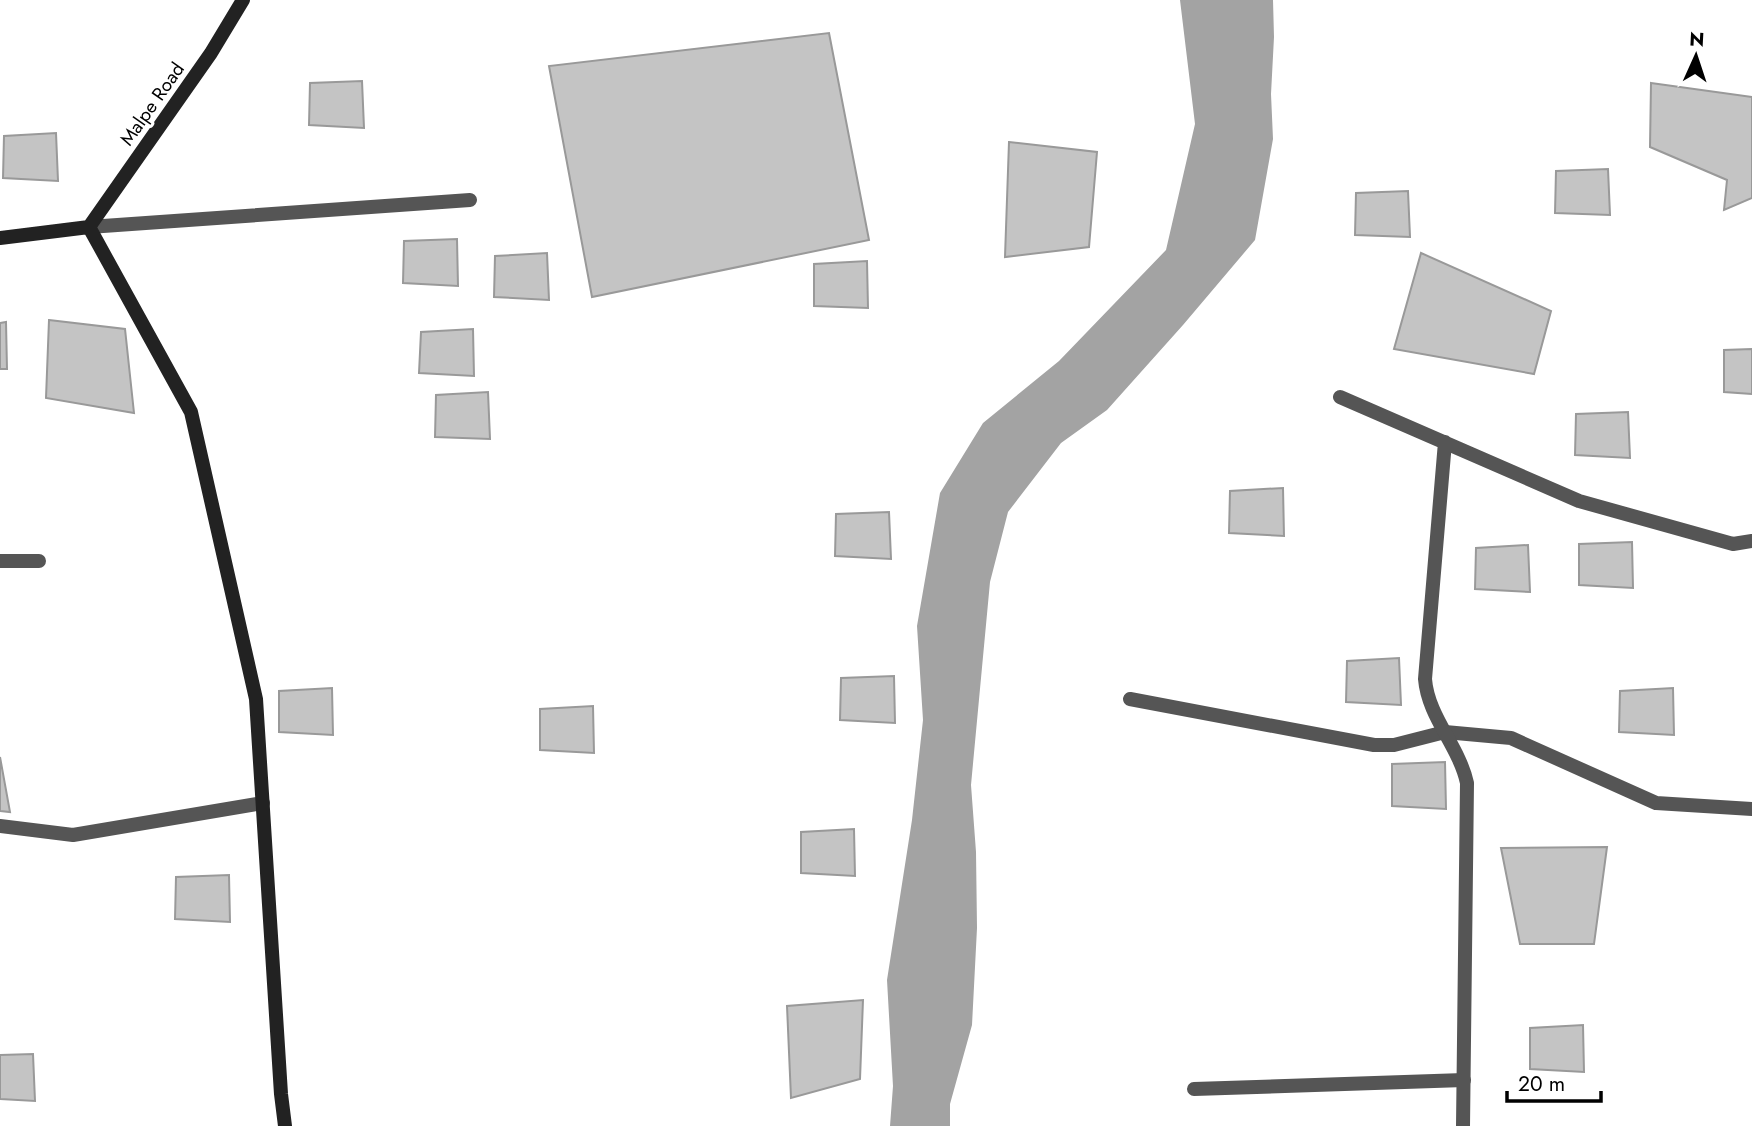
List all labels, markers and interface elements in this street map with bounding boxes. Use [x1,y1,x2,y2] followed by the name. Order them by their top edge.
[1661,21,1731,91] north arrow
[1689,26,1705,53] text: N
[113,57,191,151] street label: Malpe Road
[1507,1060,1602,1104] scale bar
[1518,1069,1565,1099] text: 20 m

